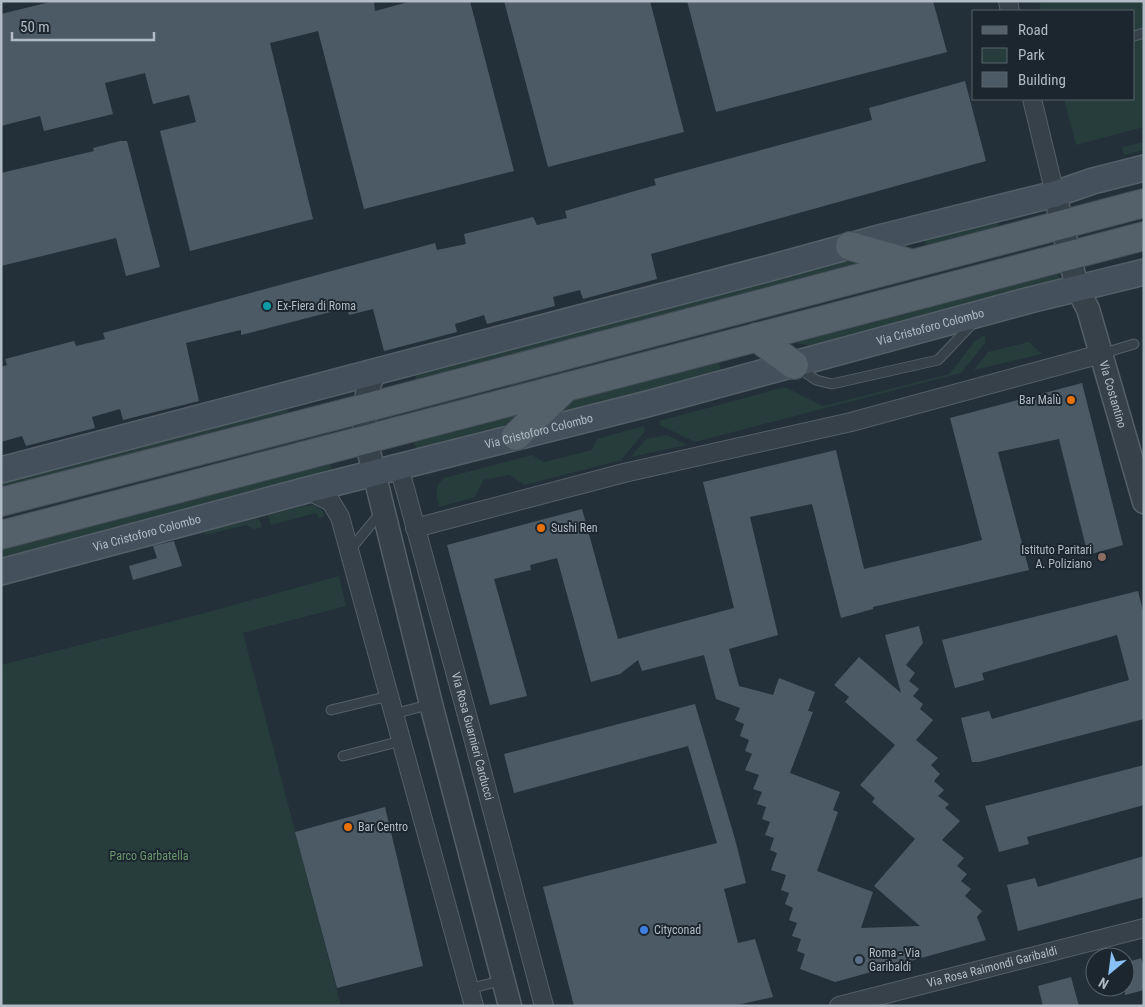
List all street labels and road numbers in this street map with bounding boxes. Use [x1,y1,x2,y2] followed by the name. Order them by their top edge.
[875,306,986,348] street label: Via Cristoforo Colombo
[1096,359,1129,430] street label: Via Costantino
[483,411,594,452] street label: Via Cristoforo Colombo
[91,512,202,554] street label: Via Cristoforo Colombo
[449,671,496,802] street label: Via Rosa Guarnieri Carducci
[925,943,1059,990] street label: Via Rosa Raimondi Garibaldi

